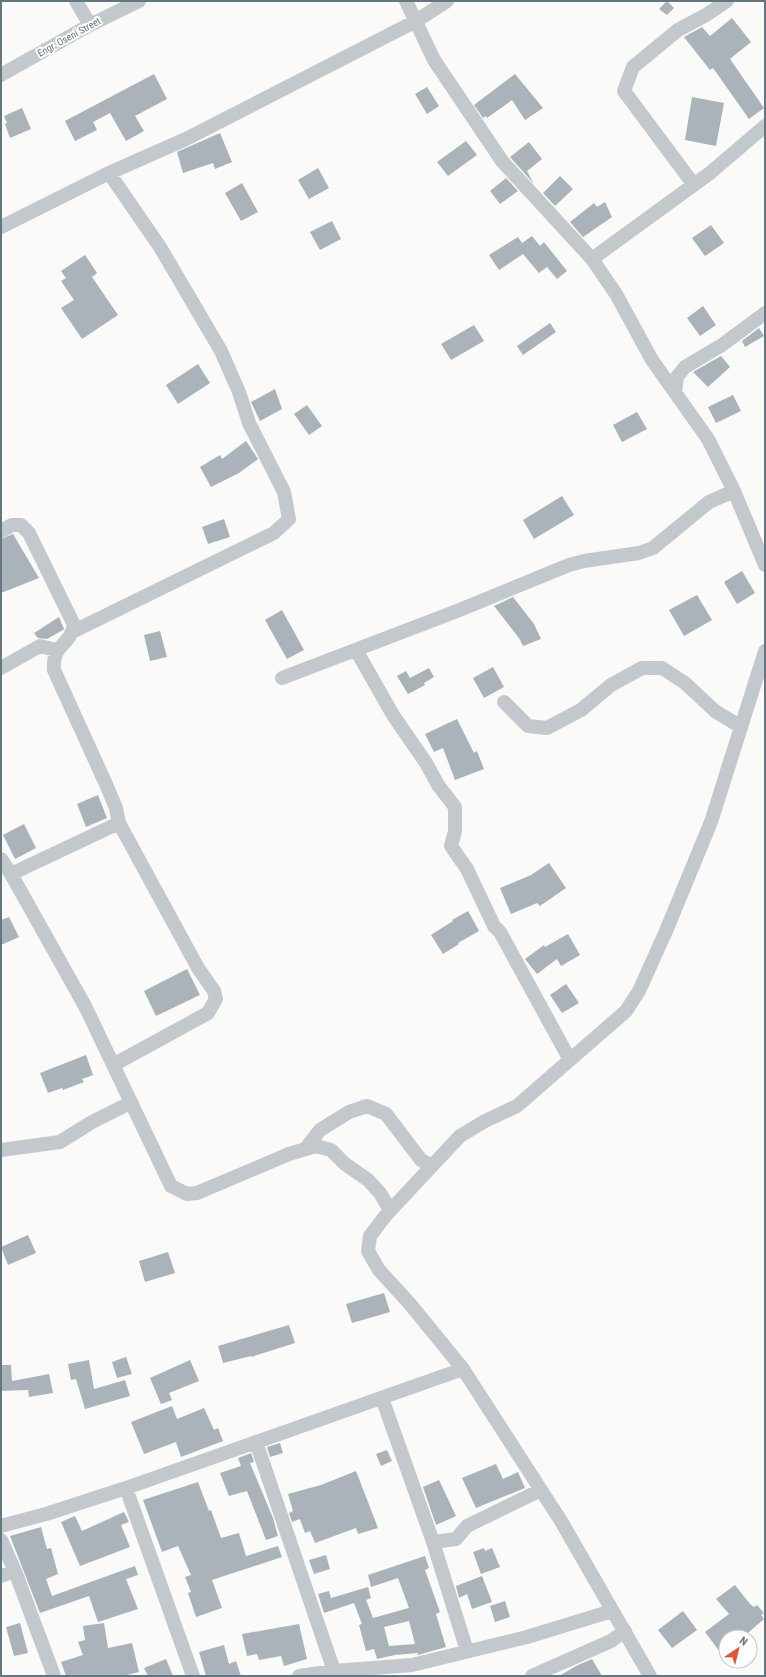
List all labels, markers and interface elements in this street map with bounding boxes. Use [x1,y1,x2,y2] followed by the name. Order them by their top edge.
[36,15,102,59] street label: Engr. Oseni Street
[718,1629,758,1669] north arrow
[737,1634,750,1649] text: N

